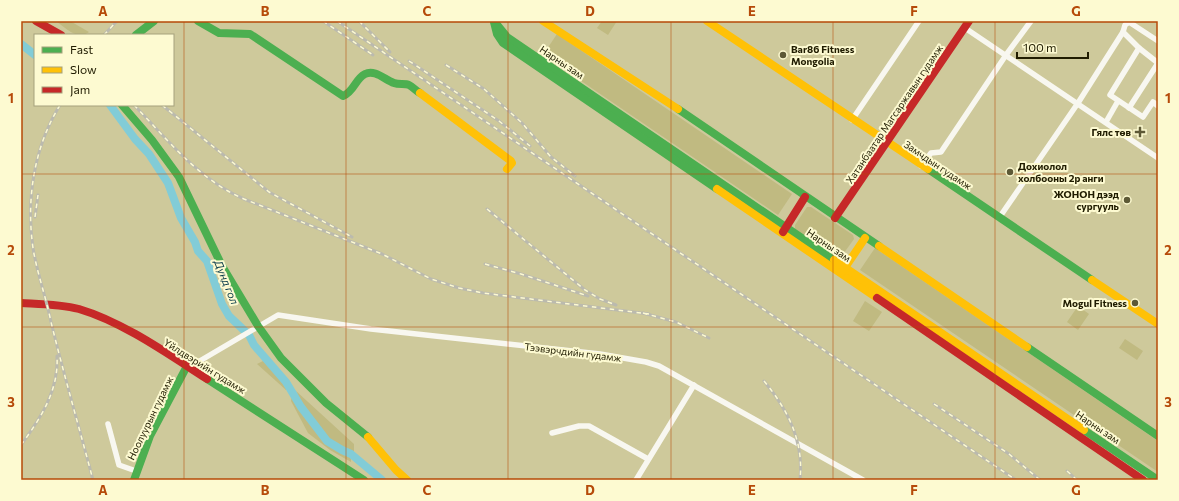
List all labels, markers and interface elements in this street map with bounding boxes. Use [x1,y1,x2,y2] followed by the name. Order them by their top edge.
[98,3,108,19] text: A
[261,3,270,19] text: B
[423,3,432,19] text: C
[585,3,595,19] text: D
[748,3,756,19] text: E
[910,3,918,19] text: F
[1071,3,1081,19] text: G
[34,34,174,106] legend
[1017,34,1088,60] scale bar
[1023,40,1057,54] text: 100 m
[70,42,93,56] text: Fast
[843,42,945,186] street label: Хатанбаатар Магсаржавын гудамж
[538,43,586,81] street label: Нарны зам
[791,43,855,67] place label: Bar86 Fitness Mongolia
[778,50,788,60] marker: Bar86 Fitness Mongolia
[70,62,97,76] text: Slow
[70,82,90,97] text: Jam
[8,90,14,106] text: 1
[1165,90,1171,106] text: 1
[1091,126,1132,138] place label: Гялс төв
[1134,126,1146,138] marker: Гялс төв
[902,138,974,192] street label: Замчдын гудамж
[1018,160,1104,184] place label: Дохиолол холбооны 2р анги
[1005,167,1015,177] marker: Дохиолол холбооны 2р анги
[1053,188,1120,212] place label: ЖОНОН дээд сургууль
[1122,195,1132,205] marker: ЖОНОН дээд сургууль
[805,226,853,264] street label: Нарны зам
[7,242,15,258] text: 2
[1164,242,1172,258] text: 2
[212,257,242,307] water label: Дунд гол
[1062,297,1127,309] place label: Mogul Fitness
[1130,298,1140,308] marker: Mogul Fitness
[162,336,248,396] street label: Yйлдвэрийн гудамж
[524,340,622,364] street label: Тээвэрчдийн гудамж
[125,374,175,462] street label: Ноолуурын гудамж
[7,394,15,410] text: 3
[1164,394,1172,410] text: 3
[1074,408,1122,446] street label: Нарны зам
[98,482,108,498] text: A
[261,482,270,498] text: B
[423,482,432,498] text: C
[585,482,595,498] text: D
[748,482,756,498] text: E
[910,482,918,498] text: F
[1071,482,1081,498] text: G

